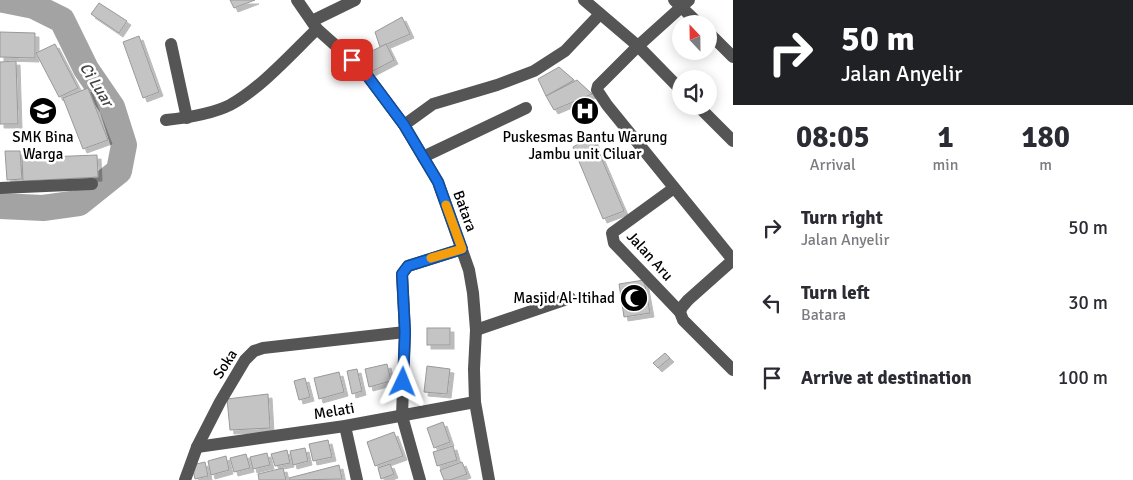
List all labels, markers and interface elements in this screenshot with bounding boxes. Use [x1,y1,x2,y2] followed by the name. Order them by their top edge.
[672,15,718,60] north arrow
[672,15,717,115] map controls
[841,17,915,60] text: 50 m
[758,20,823,85] icon: right
[331,39,373,81] pin
[338,46,366,74] icon: arrive
[75,59,119,112] water label: Ci Luar
[841,60,962,87] text: Jalan Anyelir
[672,70,717,115] button: sound
[28,96,58,126] school or university icon: SMK Bina Warga
[570,96,600,126] hospital icon: Puskesmas Bantu Warung Jambu unit Ciluar
[796,119,870,156] text: 08:05
[937,119,954,156] text: 1
[1021,119,1070,156] text: 180
[12,128,74,163] place label: SMK Bina Warga
[502,128,668,163] place label: Puskesmas Bantu Warung Jambu unit Ciluar
[810,155,856,175] text: Arrival
[933,155,958,175] text: min
[1039,155,1052,175] text: m
[449,188,481,234] street label: Batara
[801,206,883,230] text: Turn right
[758,214,786,242] icon: right
[1068,216,1108,240] text: 50 m
[623,228,677,284] street label: Jalan Aru
[801,230,889,250] text: Jalan Anyelir
[801,281,870,305] text: Turn left
[619,283,649,313] mosque icon: Masjid Al-Itihad
[513,289,615,307] place label: Masjid Al-Itihad
[758,289,786,317] icon: left
[1068,291,1108,315] text: 30 m
[801,305,846,325] text: Batara
[209,346,241,382] street label: Soka
[376,355,428,407] position arrow
[758,364,786,392] icon: arrive
[801,366,972,390] text: Arrive at destination
[1058,366,1108,390] text: 100 m
[312,399,356,423] street label: Melati

